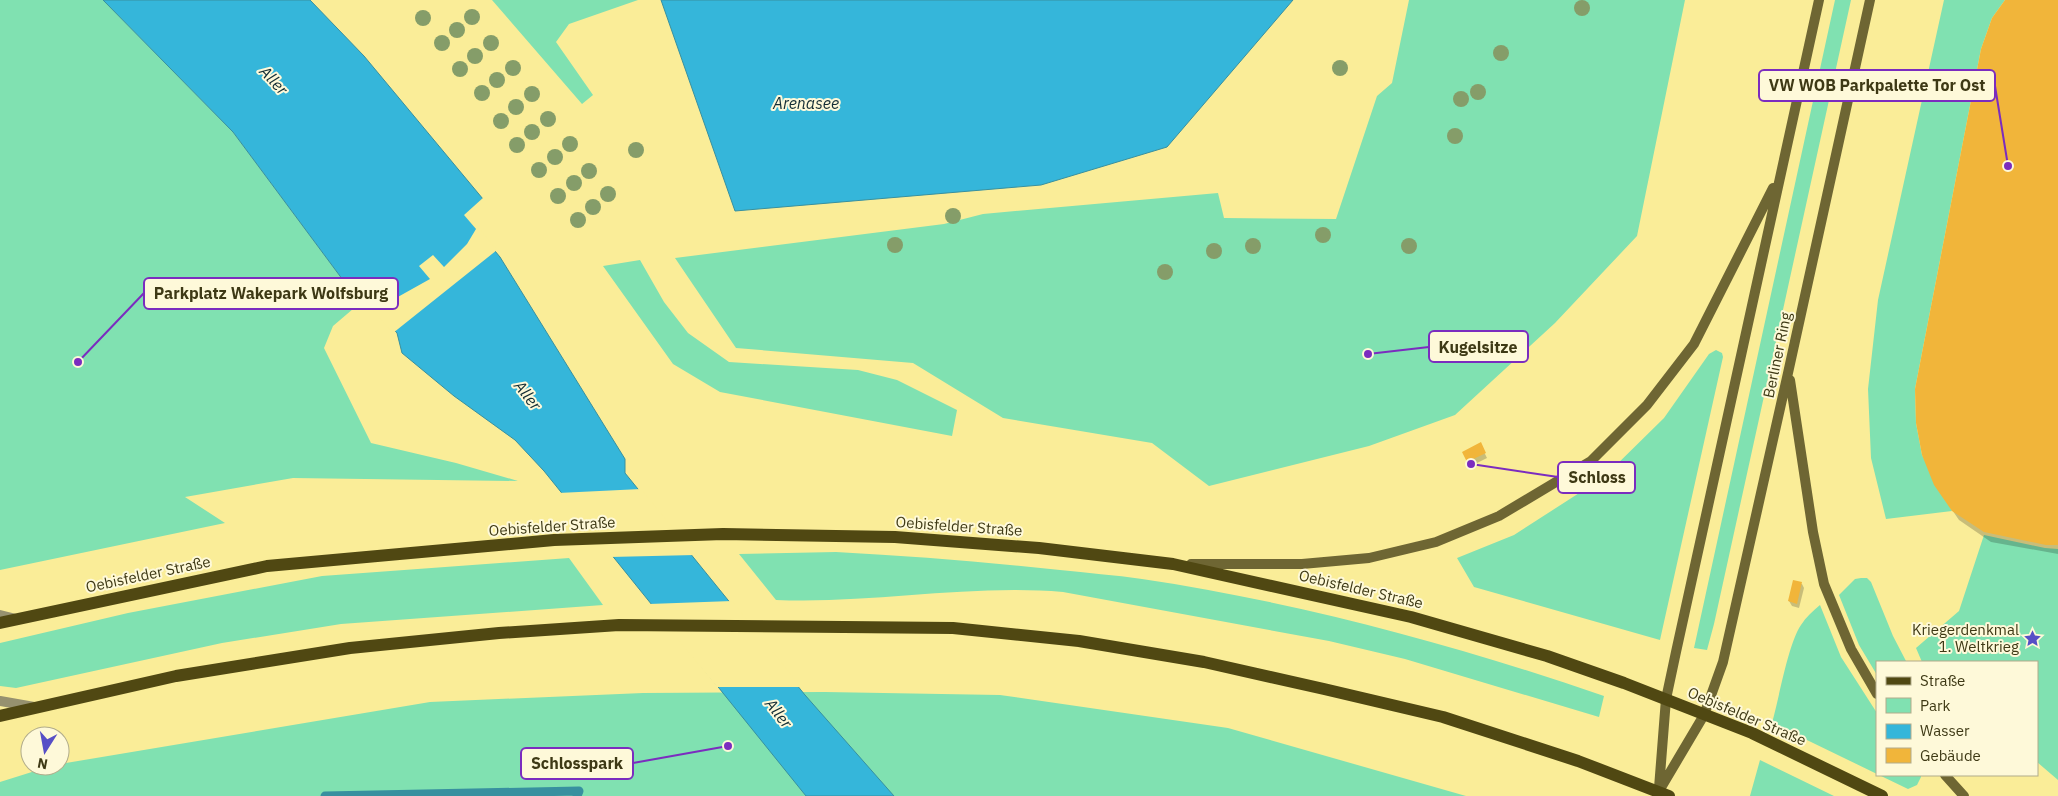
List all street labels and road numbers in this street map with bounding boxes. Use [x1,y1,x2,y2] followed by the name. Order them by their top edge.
[1759,310,1795,400] street label: Berliner Ring
[488,512,616,540] street label: Oebisfelder Straße
[895,512,1023,540] street label: Oebisfelder Straße
[84,552,212,596] street label: Oebisfelder Straße
[1297,565,1425,613] street label: Oebisfelder Straße
[1685,682,1809,750] street label: Oebisfelder Straße

